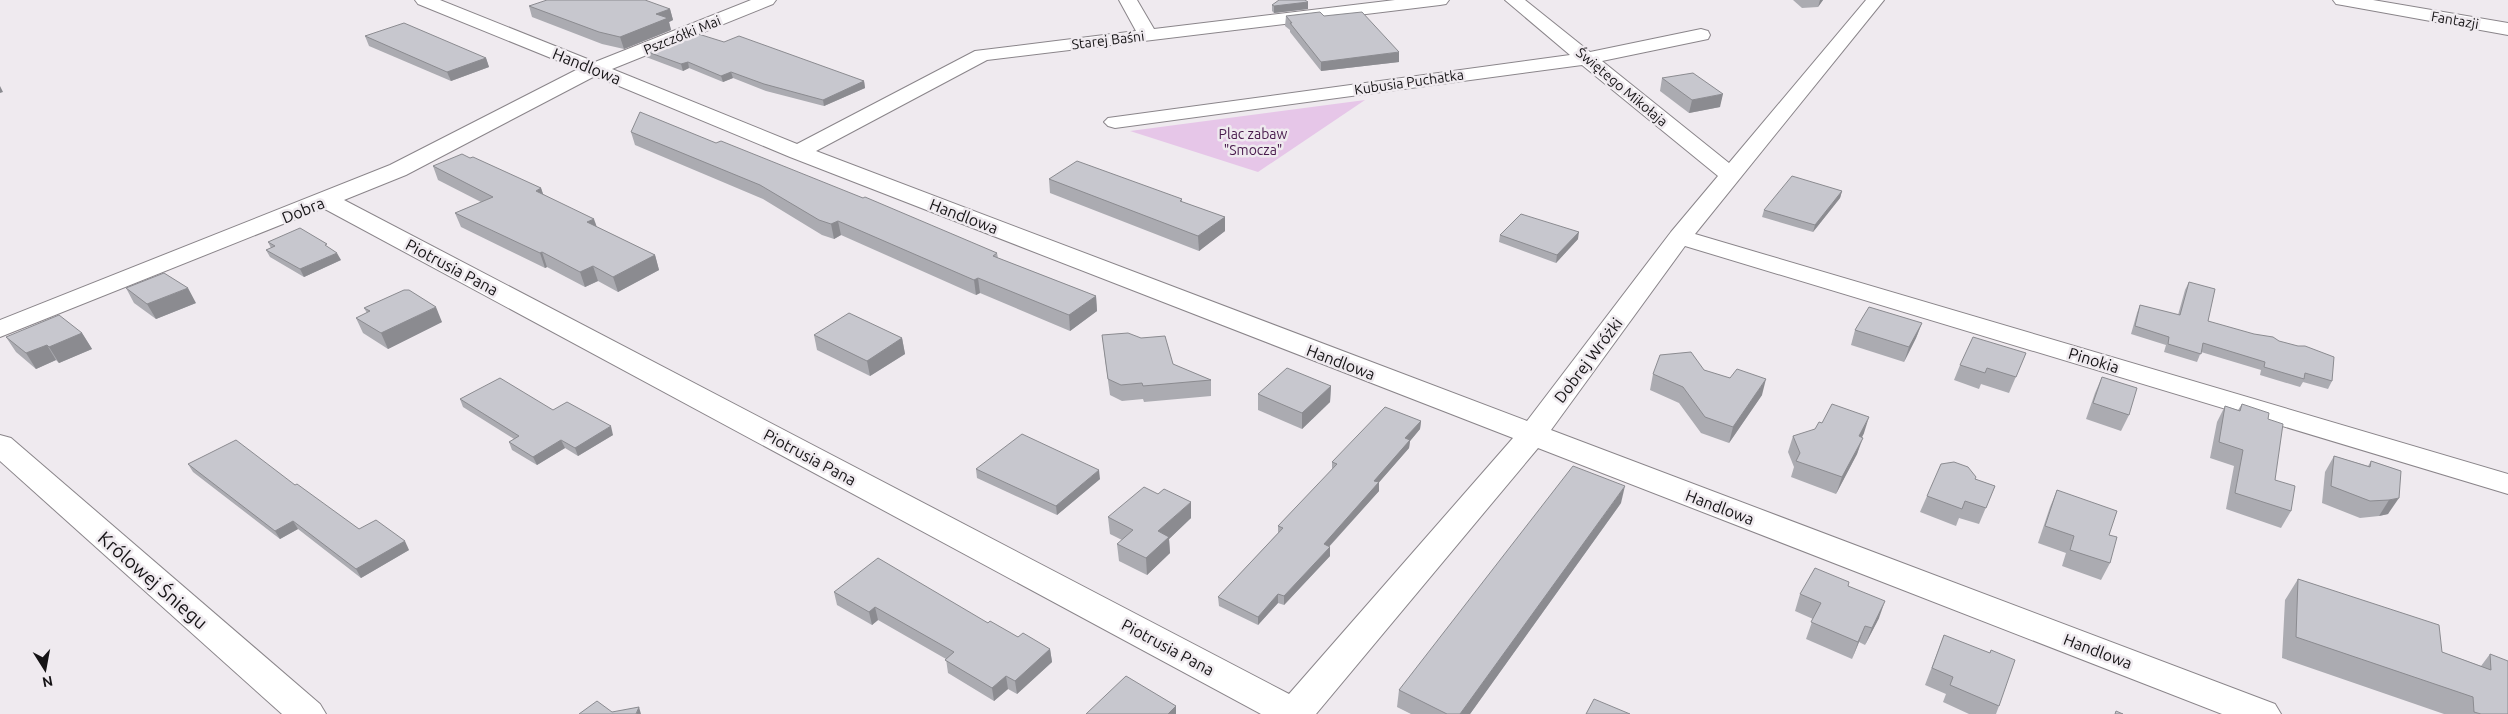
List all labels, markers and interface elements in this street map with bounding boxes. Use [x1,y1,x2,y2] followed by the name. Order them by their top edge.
[2430,8,2480,32] street label: Fantazji
[641,12,723,58] street label: Pszczółki Mai
[1071,28,1145,52] street label: Starej Baśni
[1573,43,1671,130] street label: Świętego Mikołaja
[550,44,624,88] street label: Handlowa
[1353,66,1465,98] street label: Kubusia Puchatka
[1219,126,1288,158] park label: Plac zabaw "Smocza"
[279,193,327,227] street label: Dobra
[927,195,1001,237] street label: Handlowa
[403,235,501,299] street label: Piotrusia Pana
[1550,314,1626,406] street label: Dobrej Wróżki
[1304,341,1378,383] street label: Handlowa
[2066,344,2122,376] street label: Pinokia
[761,425,859,489] street label: Piotrusia Pana
[1683,486,1757,528] street label: Handlowa
[94,526,212,634] street label: Królowej Śniegu
[1119,615,1217,679] street label: Piotrusia Pana
[2061,630,2135,672] street label: Handlowa
[20,644,70,694] north arrow
[41,673,54,691] text: N

